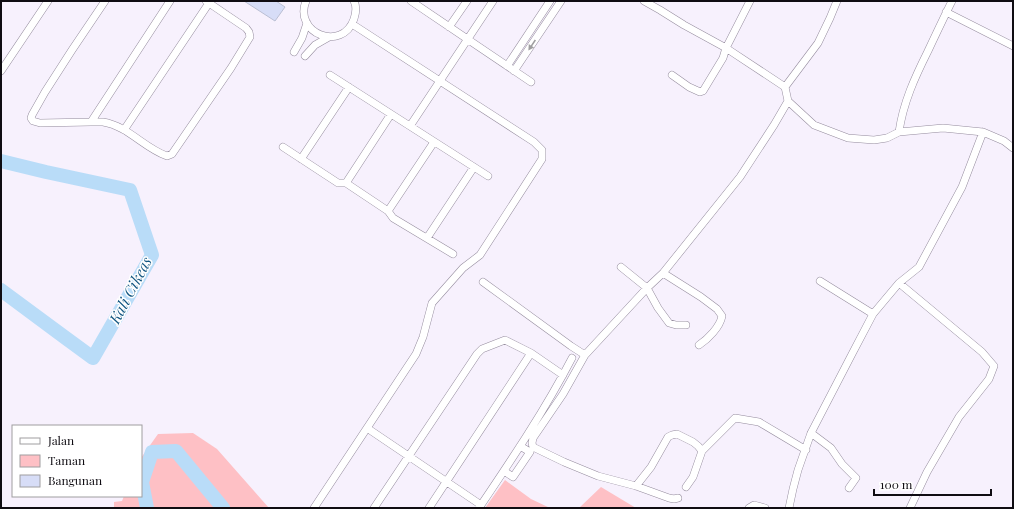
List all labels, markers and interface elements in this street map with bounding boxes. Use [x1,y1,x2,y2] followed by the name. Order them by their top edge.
[528,40,536,50] one-way arrow
[104,253,156,328] water label: Kali Cikeas
[12,425,142,497] legend
[47,432,74,448] text: Jalan
[48,452,85,468] text: Taman
[874,471,991,497] scale bar
[48,472,102,488] text: Bangunan
[880,476,913,492] text: 100 m

